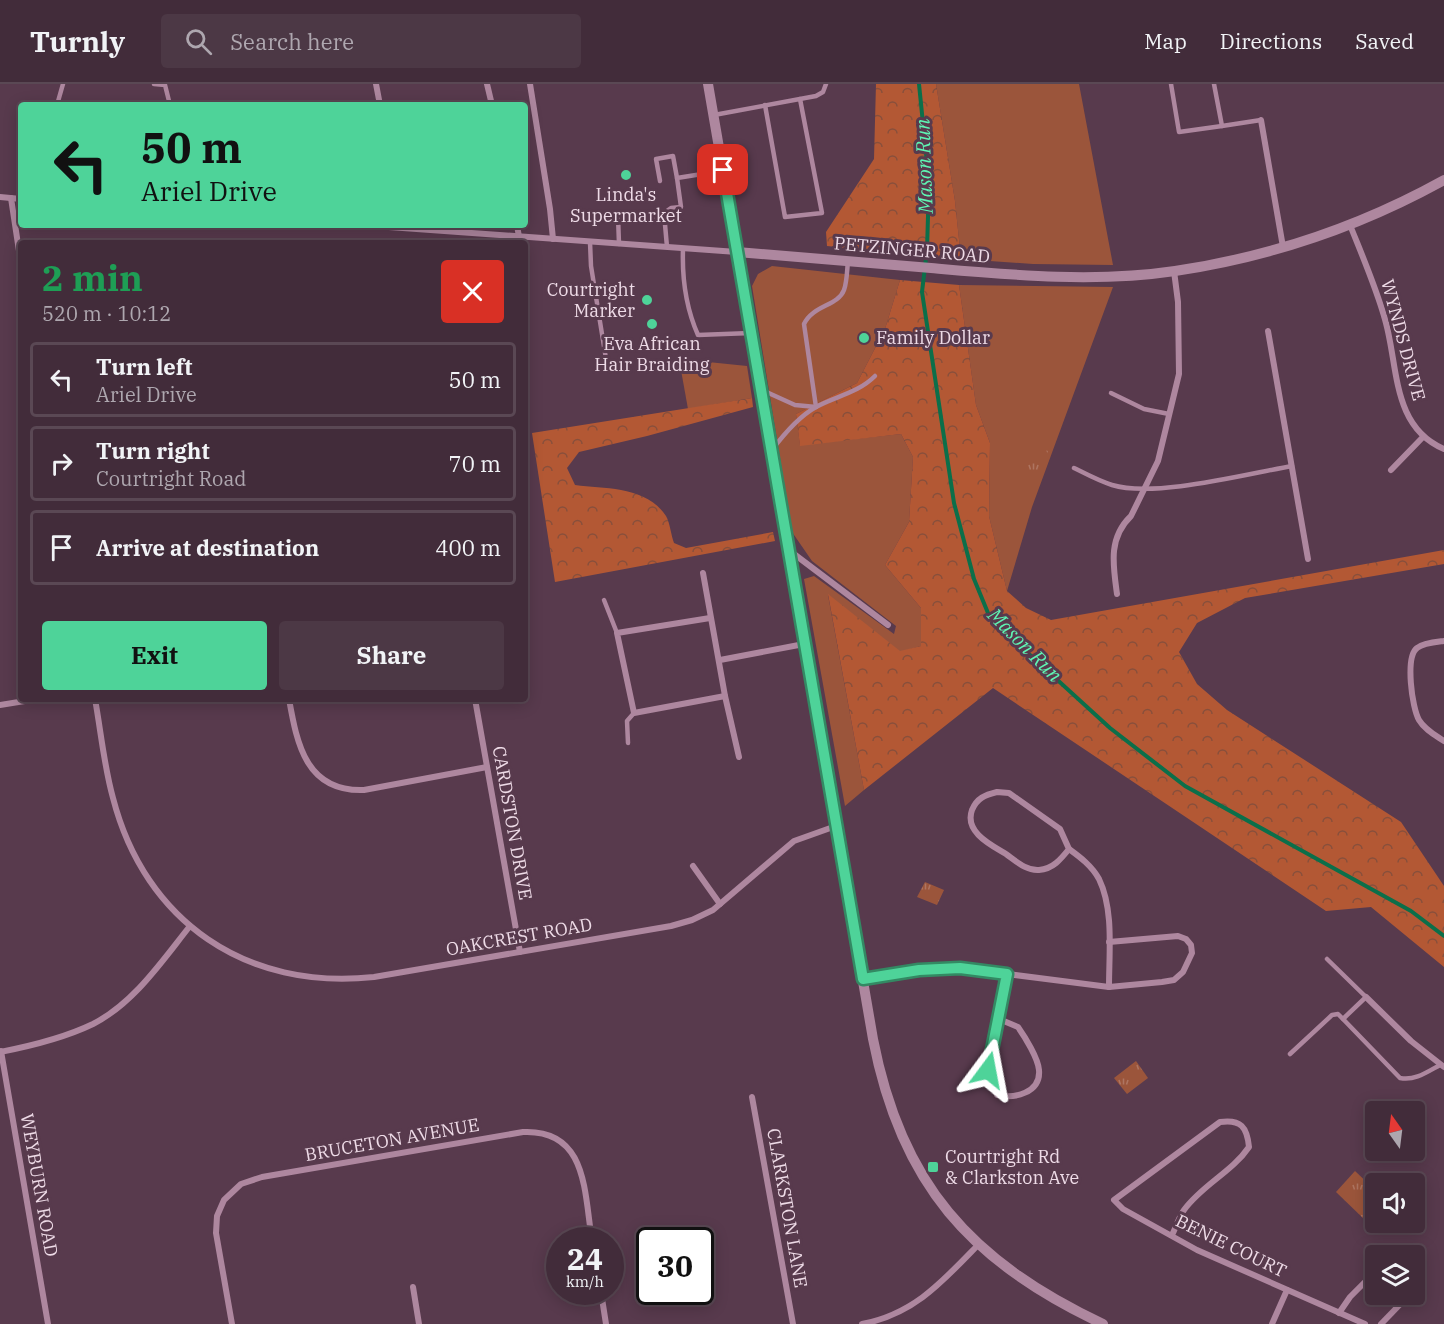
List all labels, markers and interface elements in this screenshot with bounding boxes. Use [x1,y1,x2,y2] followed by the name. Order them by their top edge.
[161,14,581,68] search box
[30,23,125,60] text: Turnly
[182,25,215,58] icon: search
[230,27,354,56] text: Search here
[1144,27,1187,55] text: Map
[1220,27,1322,55] text: Directions
[1355,27,1414,55] text: Saved
[908,118,939,215] water label: Mason Run
[141,120,242,175] text: 50 m
[42,126,120,204] icon: left
[697,144,748,195] pin
[706,153,739,186] icon: arrive
[619,168,633,182] marker: Linda's Supermarket
[141,173,277,208] text: Ariel Drive
[570,183,682,227] place label: Linda's Supermarket
[833,231,991,268] street label: PETZINGER ROAD
[42,254,143,301] text: 2 min
[441,260,504,323] button: close
[1376,277,1431,403] street label: WYNDS DRIVE
[547,278,635,322] place label: Courtright Marker
[640,293,654,307] marker: Courtright Marker
[42,300,171,327] text: 520 m · 10:12
[645,317,659,331] marker: Eva African Hair Braiding
[876,326,990,349] place label: Family Dollar
[857,331,871,345] marker: Family Dollar
[594,332,710,376] place label: Eva African Hair Braiding
[96,352,192,381] text: Turn left
[45,363,78,396] icon: left
[449,365,501,394] text: 50 m
[96,381,197,408] text: Ariel Drive
[96,436,210,465] text: Turn right
[45,447,78,480] icon: right
[449,449,501,478] text: 70 m
[96,465,246,492] text: Courtright Road
[45,531,78,564] icon: arrive
[96,533,319,562] text: Arrive at destination
[435,533,501,562] text: 400 m
[982,601,1069,688] water label: Mason Run
[42,621,267,690] button: Exit
[279,621,504,690] button: Share
[488,744,537,902] street label: CARDSTON DRIVE
[444,912,594,961] street label: OAKCREST ROAD
[956,1038,1020,1102] position arrow
[1365,1101,1425,1161] north arrow
[1365,1101,1425,1305] map controls
[16,1112,63,1258] street label: WEYBURN ROAD
[303,1113,481,1166] street label: BRUCETON AVENUE
[762,1126,813,1289] street label: CLARKSTON LANE
[945,1145,1079,1189] place label: Courtright Rd & Clarkston Ave
[926,1160,940,1174] marker: Courtright Rd & Clarkston Ave
[1365,1173,1425,1233] button: sound
[1172,1209,1291,1282] street label: BENIE COURT
[636,1227,714,1305] speed limit sign: 30
[567,1239,603,1278] text: 24
[1365,1245,1425,1305] button: layers
[566,1272,604,1291] text: km/h

